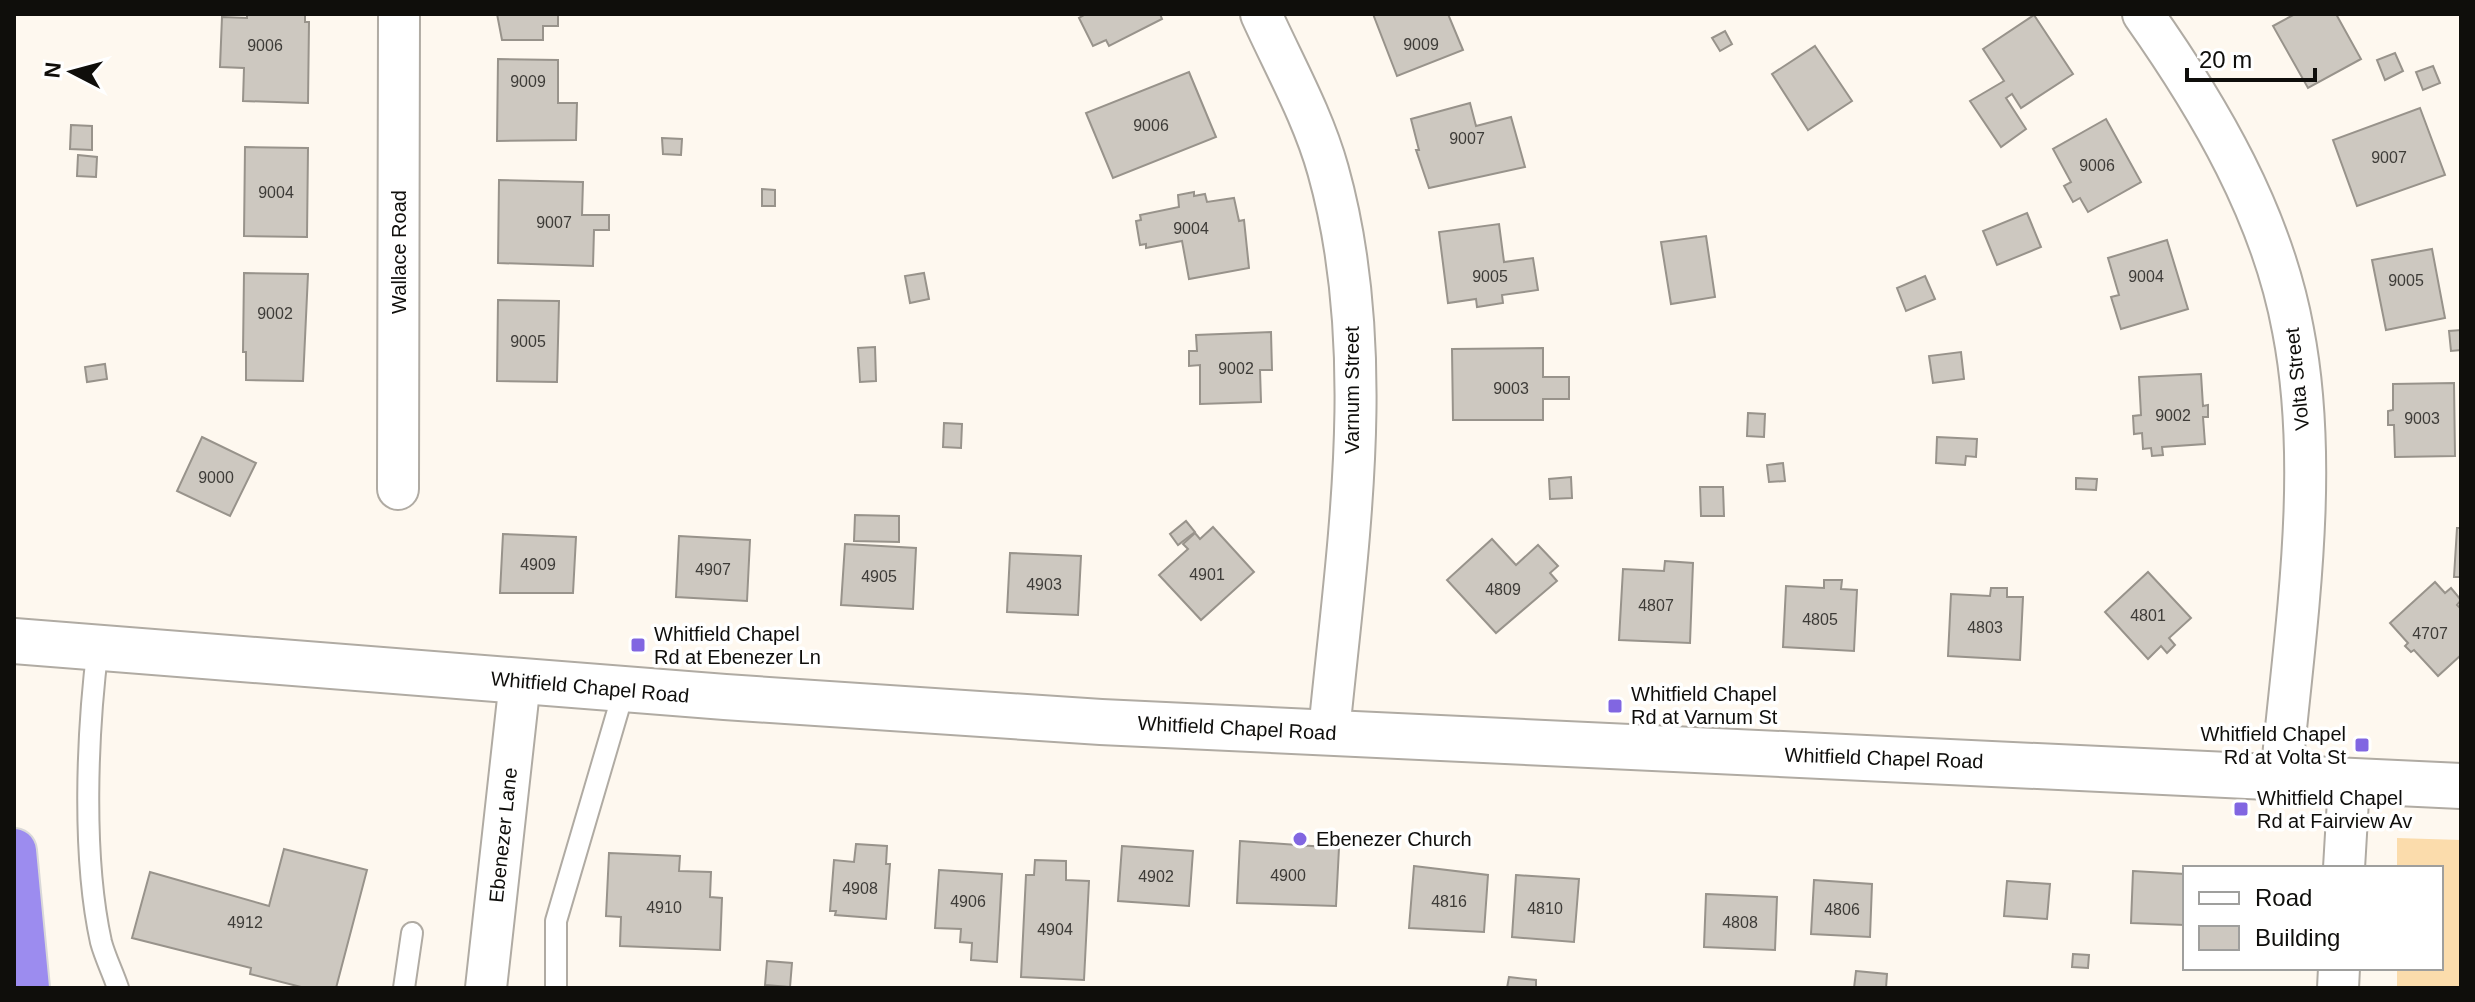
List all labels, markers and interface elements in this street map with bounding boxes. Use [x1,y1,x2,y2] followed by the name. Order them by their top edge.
[32,32,112,112] north arrow
[2187,32,2315,82] scale bar
[1403,36,1439,53] house number: 9009
[247,37,283,54] house number: 9006
[2199,46,2252,73] text: 20 m
[39,61,66,79] text: N
[510,73,546,90] house number: 9009
[1133,117,1169,134] house number: 9006
[1449,130,1485,147] house number: 9007
[2371,149,2407,166] house number: 9007
[2079,157,2115,174] house number: 9006
[258,184,294,201] house number: 9004
[388,190,410,314] street label: Wallace Road
[536,214,572,231] house number: 9007
[1173,220,1209,237] house number: 9004
[1472,268,1508,285] house number: 9005
[2128,268,2164,285] house number: 9004
[2388,272,2424,289] house number: 9005
[257,305,293,322] house number: 9002
[1341,326,1363,454] street label: Varnum Street
[2281,326,2313,432] street label: Volta Street
[510,333,546,350] house number: 9005
[1218,360,1254,377] house number: 9002
[1493,380,1529,397] house number: 9003
[2155,407,2191,424] house number: 9002
[2404,410,2440,427] house number: 9003
[198,469,234,486] house number: 9000
[520,556,556,573] house number: 4909
[695,561,731,578] house number: 4907
[1189,566,1225,583] house number: 4901
[861,568,897,585] house number: 4905
[1026,576,1062,593] house number: 4903
[1485,581,1521,598] house number: 4809
[1638,597,1674,614] house number: 4807
[2130,607,2166,624] house number: 4801
[1802,611,1838,628] house number: 4805
[1967,619,2003,636] house number: 4803
[654,623,821,668] place label: Whitfield Chapel Rd at Ebenezer Ln
[2412,625,2448,642] house number: 4707
[629,636,647,654] marker: Whitfield Chapel Rd at Ebenezer Ln
[490,667,690,707] street label: Whitfield Chapel Road
[1631,683,1778,728] place label: Whitfield Chapel Rd at Varnum St
[1606,697,1624,715] marker: Whitfield Chapel Rd at Varnum St
[1137,712,1337,744] street label: Whitfield Chapel Road
[2200,723,2346,768] place label: Whitfield Chapel Rd at Volta St
[2353,736,2371,754] marker: Whitfield Chapel Rd at Volta St
[1784,744,1984,772] street label: Whitfield Chapel Road
[485,766,521,904] street label: Ebenezer Lane
[2257,787,2412,832] place label: Whitfield Chapel Rd at Fairview Av
[2232,800,2250,818] marker: Whitfield Chapel Rd at Fairview Av
[1316,828,1472,850] place label: Ebenezer Church
[1291,830,1309,848] marker: Ebenezer Church
[2183,866,2443,970] legend
[1270,867,1306,884] house number: 4900
[1138,868,1174,885] house number: 4902
[842,880,878,897] house number: 4908
[2255,884,2312,911] text: Road
[950,893,986,910] house number: 4906
[1431,893,1467,910] house number: 4816
[646,899,682,916] house number: 4910
[1527,900,1563,917] house number: 4810
[1824,901,1860,918] house number: 4806
[227,914,263,931] house number: 4912
[1722,914,1758,931] house number: 4808
[1037,921,1073,938] house number: 4904
[2255,924,2340,951] text: Building

